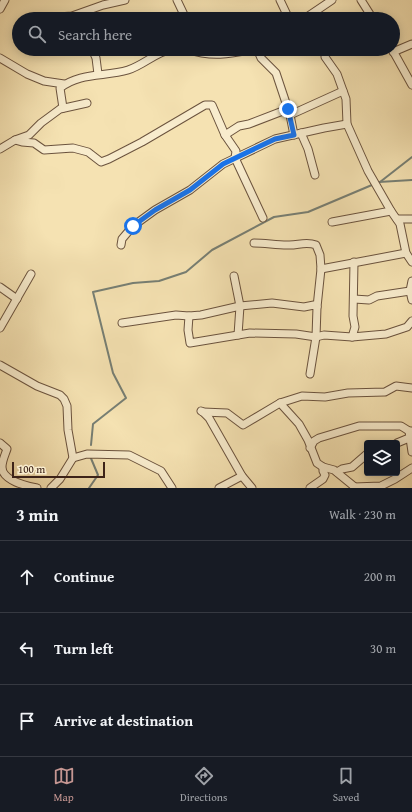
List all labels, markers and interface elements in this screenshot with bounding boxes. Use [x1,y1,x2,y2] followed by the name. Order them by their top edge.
[12,12,400,56] search box
[26,23,48,45] icon: search
[58,24,132,45] text: Search here
[279,100,297,118] route end
[124,217,142,235] route start
[364,440,400,476] map controls
[364,440,400,476] button: layers
[12,460,105,479] scale bar
[18,461,45,477] text: 100 m
[16,502,58,527] text: 3 min
[329,505,396,524] text: Walk · 230 m
[16,566,38,588] icon: ahead
[54,566,115,587] text: Continue
[364,567,396,586] text: 200 m
[16,638,38,660] icon: left
[54,638,113,659] text: Turn left
[370,639,396,658] text: 30 m
[16,710,38,732] icon: arrive
[54,710,193,731] text: Arrive at destination
[53,765,75,805] tab: Map
[180,765,227,805] tab: Directions
[333,765,359,805] tab: Saved

